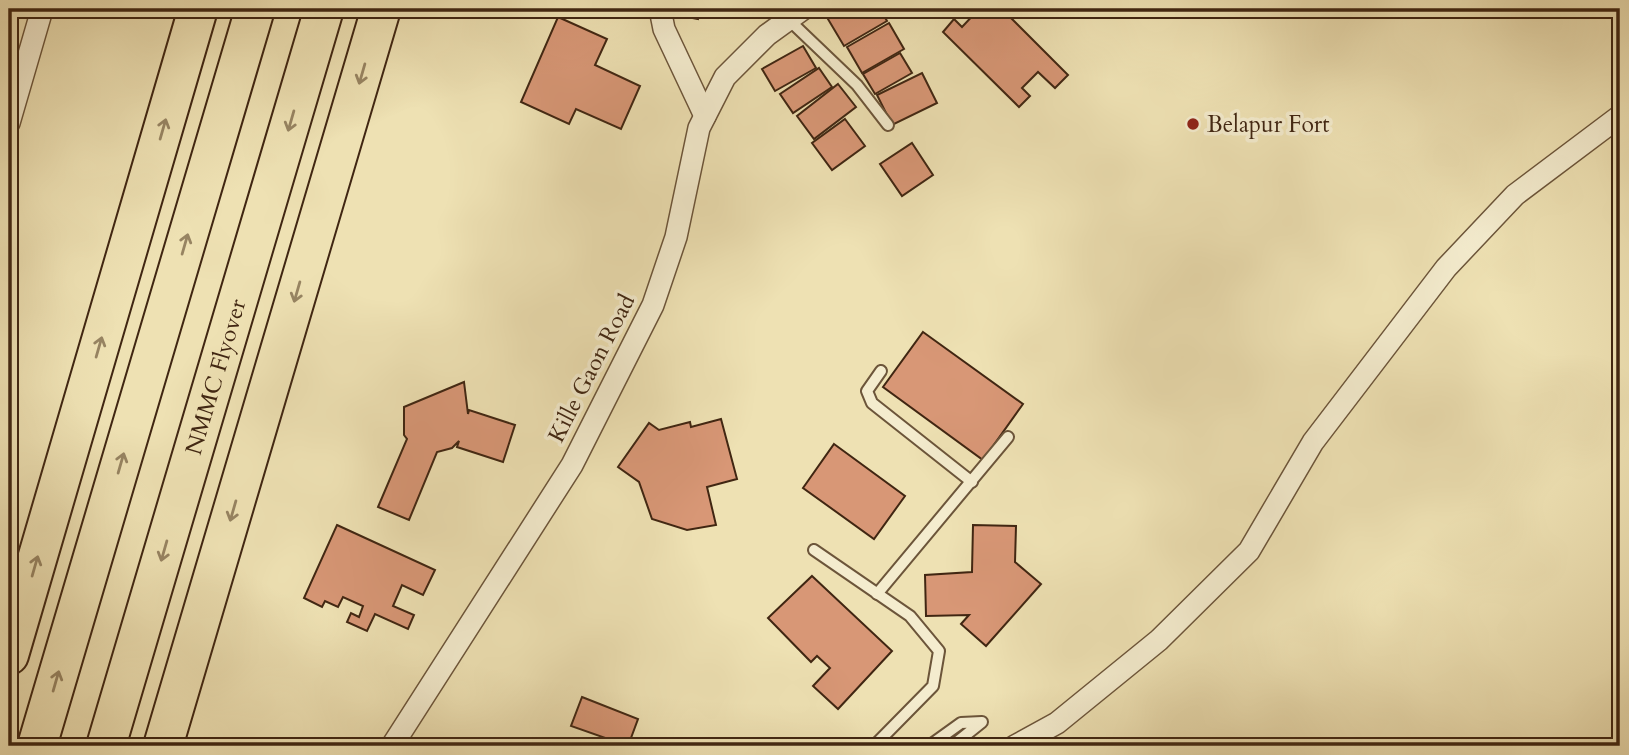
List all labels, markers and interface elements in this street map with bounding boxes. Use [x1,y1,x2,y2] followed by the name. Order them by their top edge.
[354,63,367,85] one-way arrow
[1207,109,1330,140] place label: Belapur Fort
[283,110,296,132] one-way arrow
[1185,116,1201,132] marker: Belapur Fort
[157,118,170,140] one-way arrow
[180,234,193,256] one-way arrow
[290,281,303,303] one-way arrow
[541,288,642,448] street label: Kille Gaon Road
[178,295,254,458] street label: NMMC Flyover
[93,336,106,358] one-way arrow
[115,452,128,474] one-way arrow
[225,499,238,521] one-way arrow
[156,540,169,562] one-way arrow
[29,555,42,577] one-way arrow
[51,670,64,692] one-way arrow

